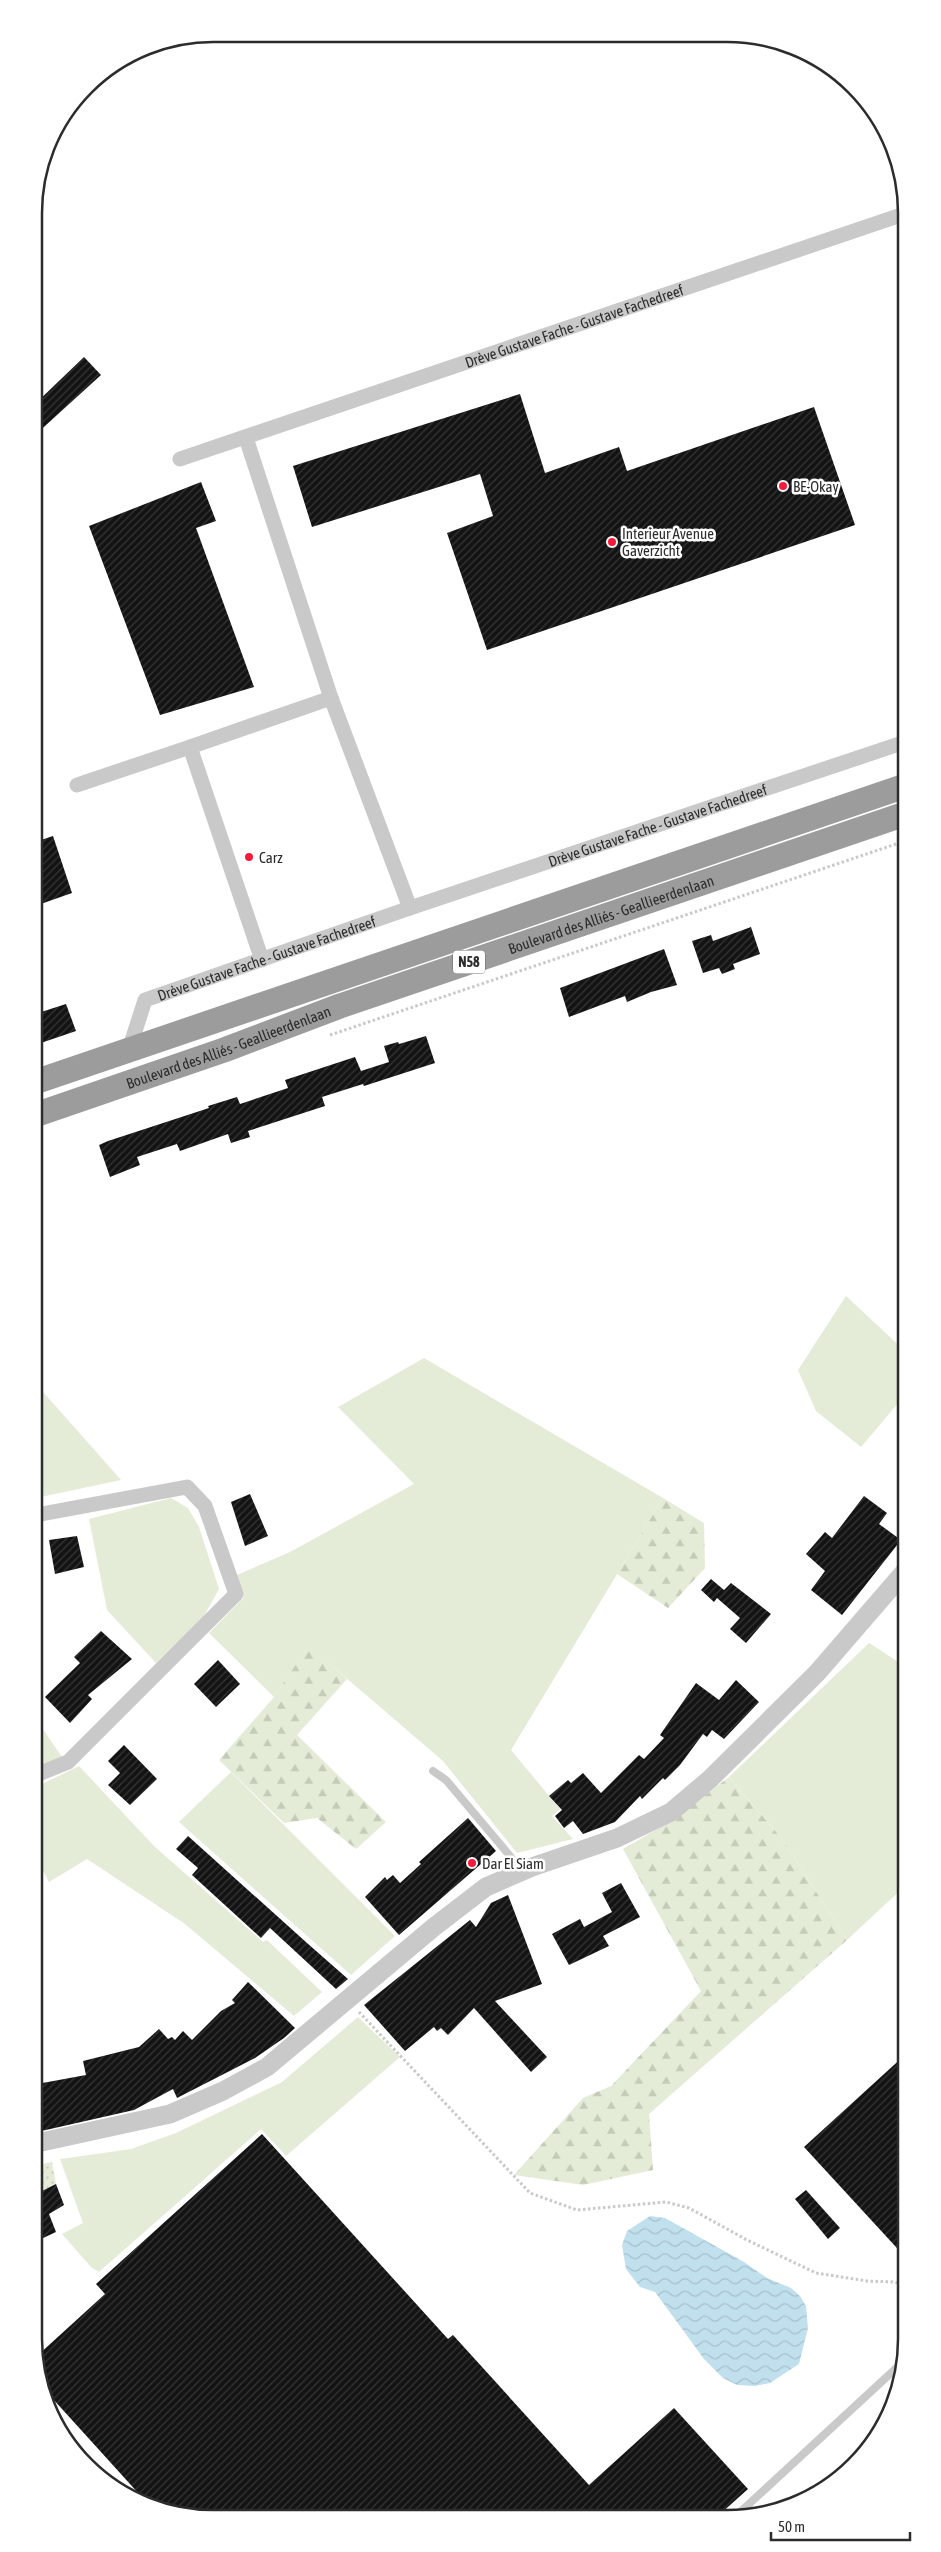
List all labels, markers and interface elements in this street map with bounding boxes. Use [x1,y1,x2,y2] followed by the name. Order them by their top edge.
[463,281,686,371] street label: Drève Gustave Fache - Gustave Fachedreef
[793,478,839,495] place label: BE-Okay
[777,480,789,492] marker: BE-Okay
[622,525,714,559] place label: Interieur Avenue Gaverzicht
[606,536,618,548] marker: Interieur Avenue Gaverzicht
[546,780,769,870] street label: Drève Gustave Fache - Gustave Fachedreef
[259,849,283,866] place label: Carz
[243,851,255,863] marker: Carz
[506,871,716,957] street label: Boulevard des Alliés - Geallieerdenlaan
[155,912,378,1004] street label: Drève Gustave Fache - Gustave Fachedreef
[453,950,485,974] road number: N58
[124,1002,333,1092] street label: Boulevard des Alliés - Geallieerdenlaan
[482,1855,544,1872] place label: Dar El Siam
[466,1857,478,1869] marker: Dar El Siam
[771,2510,910,2542] scale bar
[778,2518,805,2535] text: 50 m

